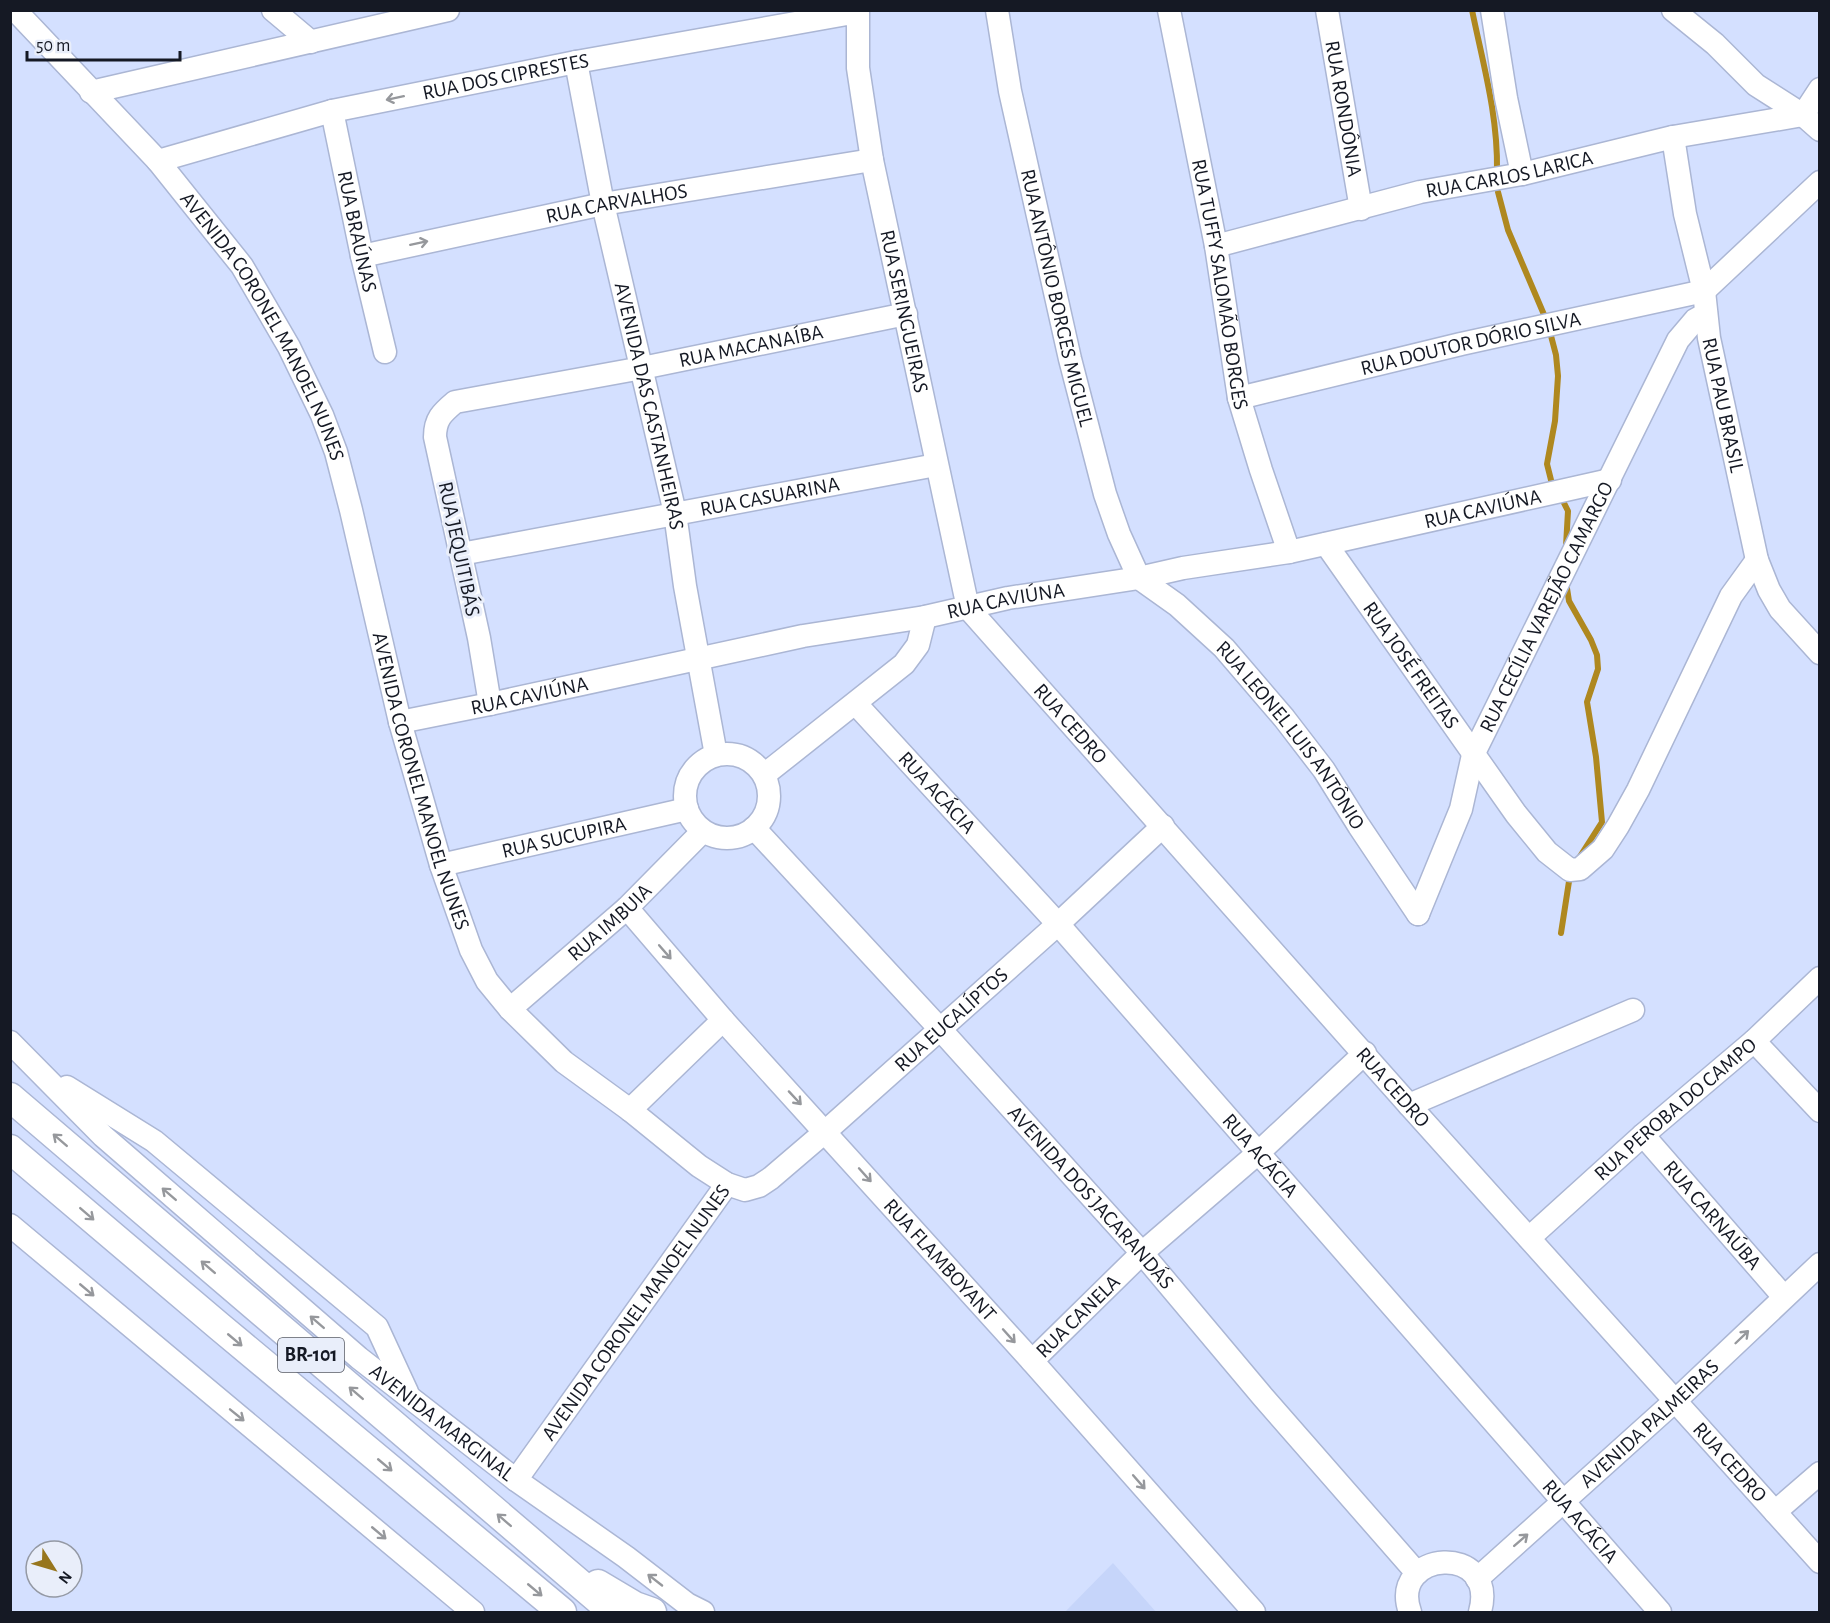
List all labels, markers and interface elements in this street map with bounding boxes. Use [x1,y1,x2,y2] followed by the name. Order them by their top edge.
[27,24,180,62] scale bar
[36,37,70,55] text: 50 m
[1322,39,1366,178] street label: RUA RONDÔNIA
[421,49,590,103] street label: RUA DOS CIPRESTES
[386,93,405,105] one-way arrow
[1424,147,1595,201] street label: RUA CARLOS LARICA
[1188,157,1252,412] street label: RUA TUFFY SALOMÃO BORGES
[1017,167,1098,429] street label: RUA ANTÔNIO BORGES MIGUEL
[334,169,381,294] street label: RUA BRAÚNAS
[544,180,689,227] street label: RUA CARVALHOS
[177,188,348,463] street label: AVENIDA CORONEL MANOEL NUNES
[877,228,932,395] street label: RUA SERINGUEIRAS
[409,237,428,249] one-way arrow
[611,280,688,531] street label: AVENIDA DAS CASTANHEIRAS
[1358,308,1583,379] street label: RUA DOUTOR DÓRIO SILVA
[677,321,825,371] street label: RUA MACANAÍBA
[1699,336,1748,475] street label: RUA PAU BRASIL
[698,473,841,520] street label: RUA CASUARINA
[1476,478,1617,736] street label: RUA CECÍLIA VAREJÃO CAMARGO
[434,479,485,618] street label: RUA JEQUITIBÁS
[1422,485,1543,532] street label: RUA CAVIÚNA
[945,579,1066,622] street label: RUA CAVIÚNA
[1359,598,1463,733] street label: RUA JOSÉ FREITAS
[369,630,473,933] street label: AVENIDA CORONEL MANOEL NUNES
[1213,636,1369,833] street label: RUA LEONEL LUIS ANTÔNIO
[469,673,590,718] street label: RUA CAVIÚNA
[1030,680,1111,768] street label: RUA CEDRO
[895,747,980,837] street label: RUA ACÁCIA
[500,813,628,861] street label: RUA SUCUPIRA
[564,880,655,965] street label: RUA IMBUIA
[658,944,672,959] one-way arrow
[890,964,1012,1075] street label: RUA EUCALÍPTOS
[1590,1033,1760,1184] street label: RUA PEROBA DO CAMPO
[1352,1043,1434,1131] street label: RUA CEDRO
[788,1090,802,1105] one-way arrow
[1004,1102,1178,1293] street label: AVENIDA DOS JACARANDÁS
[1219,1110,1302,1201] street label: RUA ACÁCIA
[52,1133,68,1146] one-way arrow
[1660,1156,1766,1274] street label: RUA CARNAÚBA
[858,1167,872,1182] one-way arrow
[537,1180,734,1444] street label: AVENIDA CORONEL MANOEL NUNES
[162,1187,177,1201] one-way arrow
[880,1195,1001,1325] street label: RUA FLAMBOYANT
[79,1207,94,1221] one-way arrow
[200,1260,216,1273] one-way arrow
[1032,1271,1124,1362] street label: RUA CANELA
[79,1283,94,1297] one-way arrow
[309,1315,325,1328] one-way arrow
[1002,1328,1016,1343] one-way arrow
[1734,1330,1749,1344] one-way arrow
[227,1334,243,1347] one-way arrow
[278,1338,344,1372] road number: BR-101
[1576,1355,1723,1492] street label: AVENIDA PALMEIRAS
[366,1360,518,1485] street label: AVENIDA MARGINAL
[348,1387,364,1400] one-way arrow
[229,1408,244,1422] one-way arrow
[1689,1418,1771,1506] street label: RUA CEDRO
[377,1458,392,1472] one-way arrow
[1132,1474,1146,1489] one-way arrow
[1539,1475,1622,1567] street label: RUA ACÁCIA
[497,1513,512,1527] one-way arrow
[371,1526,386,1540] one-way arrow
[1513,1533,1528,1547] one-way arrow
[24,1539,84,1599] north arrow
[55,1568,75,1587] text: N
[648,1573,664,1586] one-way arrow
[527,1583,542,1597] one-way arrow

